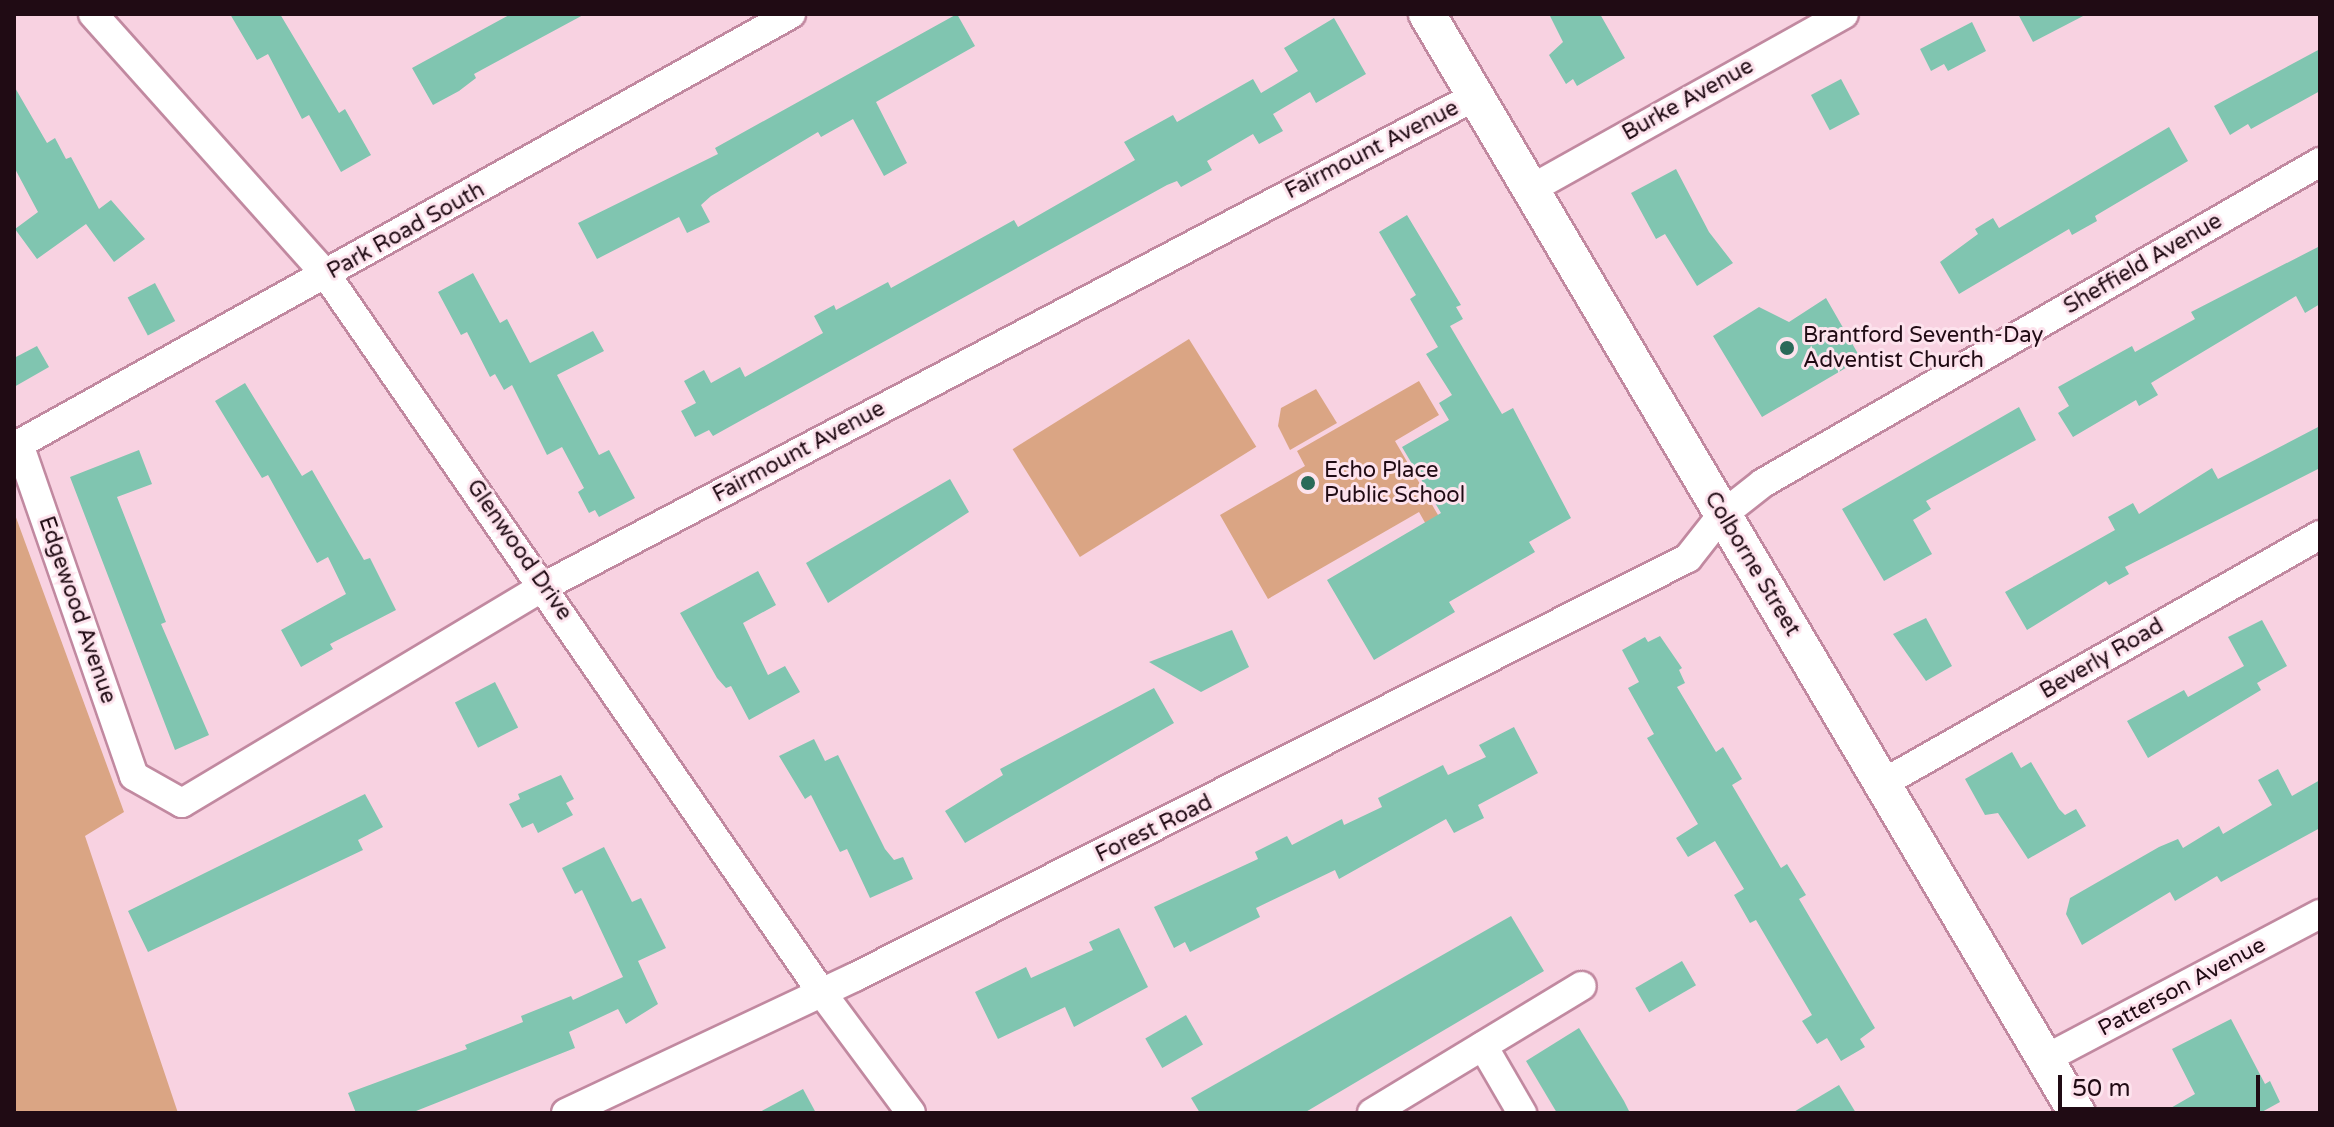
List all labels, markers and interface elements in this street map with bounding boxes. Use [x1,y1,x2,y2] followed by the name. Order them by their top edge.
[1618,53,1758,147] street label: Burke Avenue
[1281,95,1463,205] street label: Fairmount Avenue
[323,177,489,285] street label: Park Road South
[2059,208,2227,320] street label: Sheffield Avenue
[1803,322,2043,374] place label: Brantford Seventh-Day Adventist Church
[1778,339,1796,357] marker: Brantford Seventh-Day Adventist Church
[709,396,889,508] street label: Fairmount Avenue
[1324,457,1465,508] place label: Echo Place Public School
[1299,474,1317,492] marker: Echo Place Public School
[461,475,577,625] street label: Glenwood Drive
[1698,487,1806,641] street label: Colborne Street
[33,513,121,707] street label: Edgewood Avenue
[2036,613,2168,705] street label: Beverly Road
[1091,789,1217,869] street label: Forest Road
[2094,932,2270,1042] street label: Patterson Avenue
[2062,1059,2264,1109] scale bar
[2072,1074,2130,1103] text: 50 m

